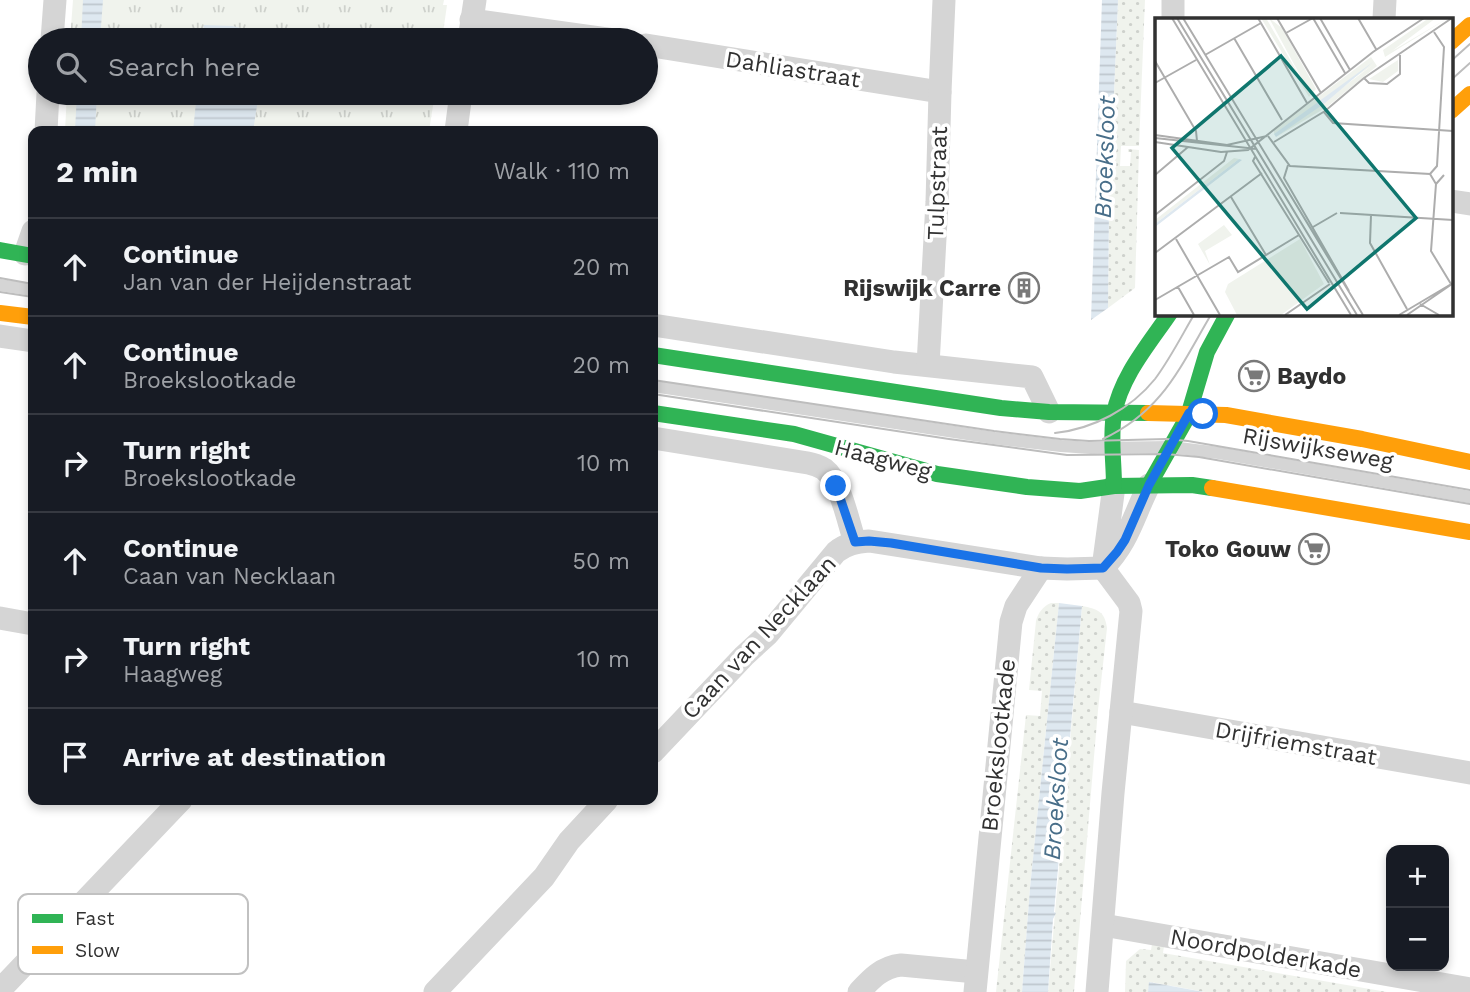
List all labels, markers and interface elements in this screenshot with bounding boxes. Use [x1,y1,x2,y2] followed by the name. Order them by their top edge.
[1155,18,1452,315] inset map
[28,28,658,105] search box
[724,46,863,94] street label: Dahliastraat
[52,48,90,86] icon: search
[108,52,260,82] text: Search here
[1089,94,1121,219] water label: Broeksloot
[922,125,953,241] street label: Tulpstraat
[56,154,138,189] text: 2 min
[494,158,630,185] text: Walk · 110 m
[123,239,239,269] text: Continue
[56,248,94,286] icon: ahead
[573,254,630,281] text: 20 m
[123,269,411,296] text: Jan van der Heijdenstraat
[1007,271,1041,305] building icon: Rijswijk Carre
[843,275,1001,302] place label: Rijswijk Carre
[123,337,239,367] text: Continue
[56,346,94,384] icon: ahead
[573,352,630,379] text: 20 m
[1237,359,1271,393] supermarket icon: Baydo
[1277,363,1346,390] place label: Baydo
[123,367,297,394] text: Broekslootkade
[1187,398,1218,429] route start
[1240,422,1396,475] street label: Rijswijkseweg
[831,434,935,486] street label: Haagweg
[123,435,250,465] text: Turn right
[56,444,94,482] icon: right
[577,450,630,477] text: 10 m
[123,465,297,492] text: Broekslootkade
[820,470,851,501] route end
[1297,532,1331,566] supermarket icon: Toko Gouw
[123,533,239,563] text: Continue
[1165,536,1291,563] place label: Toko Gouw
[56,542,94,580] icon: ahead
[573,548,630,575] text: 50 m
[677,550,842,725] street label: Caan van Necklaan
[123,563,336,590] text: Caan van Necklaan
[123,631,250,661] text: Turn right
[56,640,94,678] icon: right
[577,646,630,673] text: 10 m
[976,657,1021,833] street label: Broekslootkade
[123,661,222,688] text: Haagweg
[1213,716,1379,771] street label: Drijfriemstraat
[1038,736,1074,861] water label: Broeksloot
[56,738,94,776] icon: arrive
[123,742,386,772] text: Arrive at destination
[1386,845,1449,971] map controls
[1386,845,1449,908] button: +
[18,894,248,974] legend
[75,907,114,930] text: Fast
[1386,908,1449,971] button: −
[1168,923,1364,984] street label: Noordpolderkade
[75,939,120,962] text: Slow

